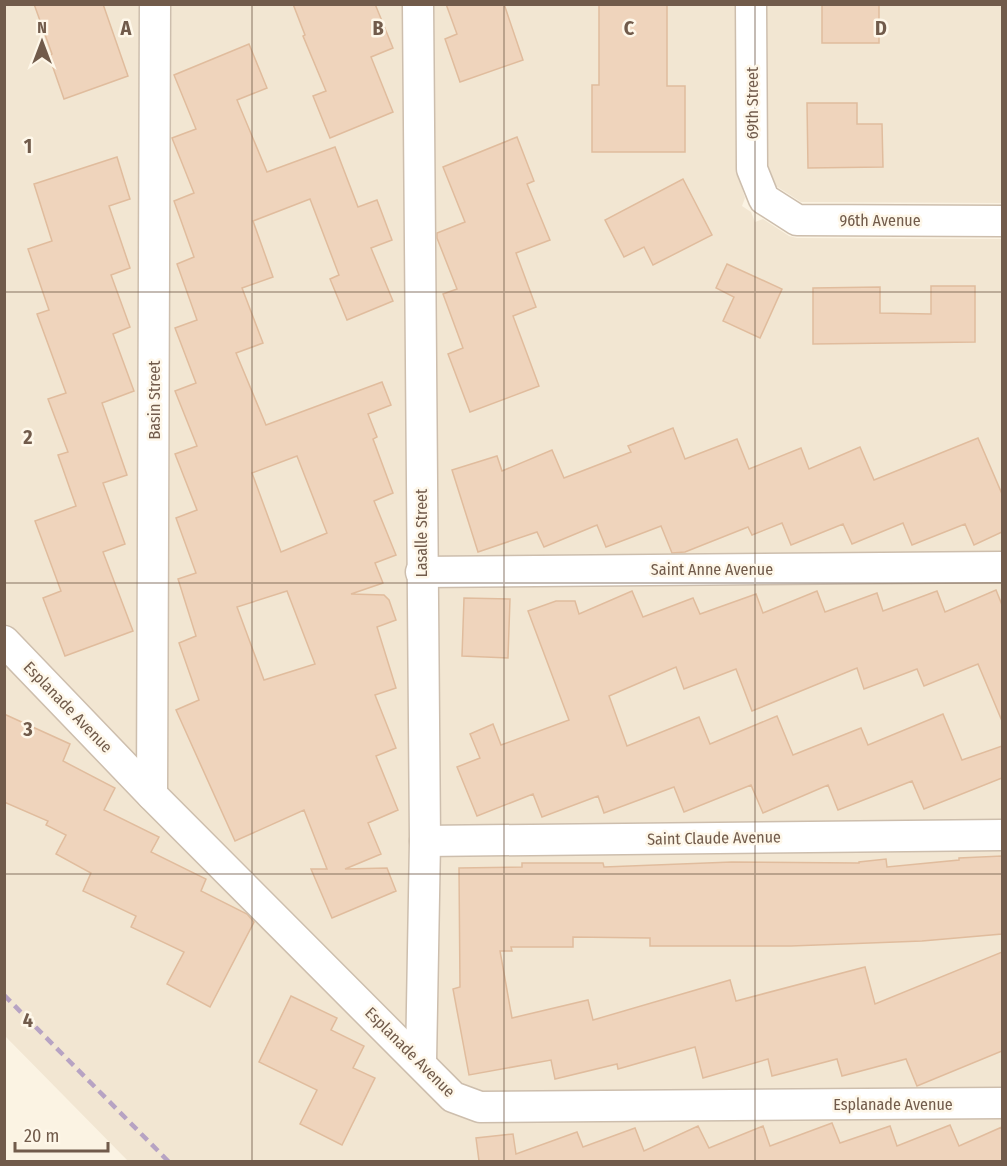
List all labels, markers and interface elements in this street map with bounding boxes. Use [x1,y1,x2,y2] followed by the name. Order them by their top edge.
[12,12,72,72] north arrow
[120,16,133,40] text: A
[372,16,384,40] text: B
[624,16,635,40] text: C
[875,16,887,40] text: D
[37,18,47,37] text: N
[743,66,762,139] street label: 69th Street
[24,134,32,158] text: 1
[839,211,921,230] street label: 96th Avenue
[145,360,164,439] street label: Basin Street
[22,425,33,449] text: 2
[412,488,431,577] street label: Lasalle Street
[651,560,773,579] street label: Saint Anne Avenue
[20,657,116,757] street label: Esplanade Avenue
[22,717,33,741] text: 3
[647,827,781,849] street label: Saint Claude Avenue
[361,1003,459,1101] street label: Esplanade Avenue
[23,1008,33,1032] text: 4
[833,1095,953,1114] street label: Esplanade Avenue
[15,1115,108,1153] scale bar
[24,1125,59,1147] text: 20 m

